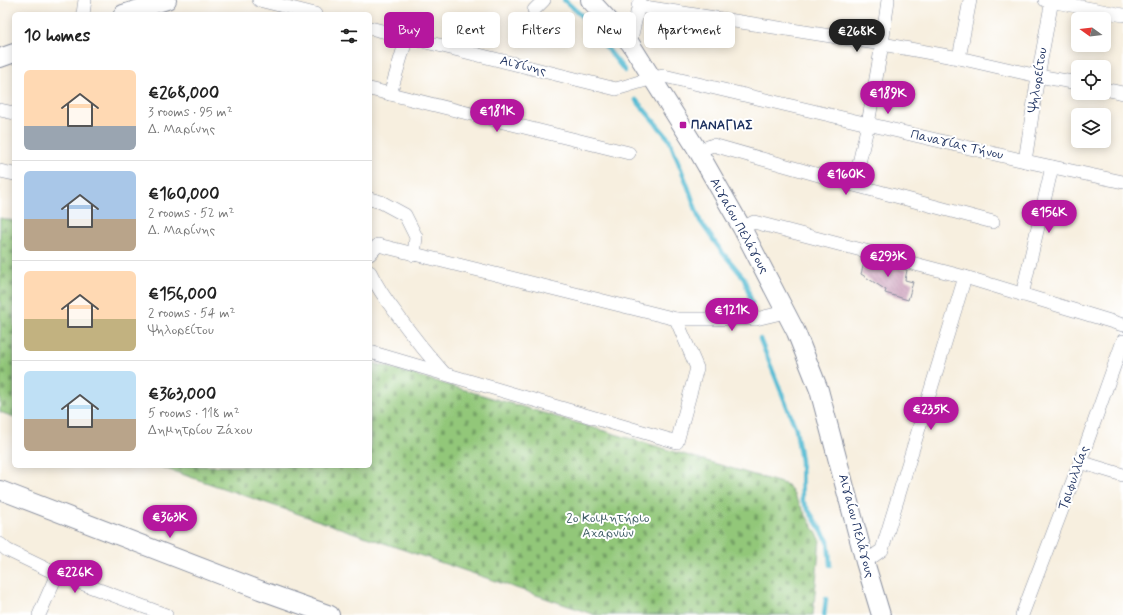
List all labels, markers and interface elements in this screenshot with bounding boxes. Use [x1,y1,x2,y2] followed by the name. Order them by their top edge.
[384,12,434,48] chip: Buy
[442,12,500,48] chip: Rent
[508,12,575,48] chip: Filters
[583,12,636,48] chip: New
[644,12,735,48] chip: Apartment
[1071,12,1111,52] north arrow
[1071,12,1111,148] map controls
[829,19,885,53] pin: €268K
[838,23,876,40] text: €268K
[24,25,90,47] text: 10 homes
[338,25,360,47] icon: filters
[1024,46,1052,115] street label: Ψηλορείτου
[498,52,548,80] street label: Αιγίνης
[1071,60,1111,100] button: locate
[860,81,916,115] pin: €189K
[148,82,219,104] text: €268,000
[869,85,907,102] text: €189K
[56,86,104,134] icon: home
[469,99,525,133] pin: €181K
[479,103,515,120] text: €181K
[148,104,232,121] text: 3 rooms · 95 m²
[1071,108,1111,148] button: layers
[691,117,753,134] place label: ΠΑΝΑΓΙΑΣ
[678,120,688,130] marker: ΠΑΝΑΓΙΑΣ
[148,121,215,138] text: Δ. Μαρίνης
[909,126,1005,164] street label: Παναγίας Τήνου
[818,162,874,196] pin: €160K
[827,166,865,183] text: €160K
[706,175,773,277] street label: Αιγαίου Πελάγους
[148,183,220,205] text: €160,000
[56,187,104,235] icon: home
[1021,200,1077,234] pin: €156K
[1031,204,1067,221] text: €156K
[148,205,234,222] text: 2 rooms · 52 m²
[148,222,215,239] text: Δ. Μαρίνης
[860,244,916,278] pin: €293K
[869,248,907,265] text: €293K
[148,283,217,305] text: €156,000
[56,287,104,335] icon: home
[704,298,760,332] pin: €121K
[714,302,750,319] text: €121K
[148,305,235,322] text: 2 rooms · 54 m²
[148,322,214,339] text: Ψηλορείτου
[148,383,216,405] text: €363,000
[56,387,104,435] icon: home
[903,397,959,431] pin: €235K
[913,401,949,418] text: €235K
[148,405,239,422] text: 5 rooms · 118 m²
[148,422,252,439] text: Δημητρίου Ζάχου
[1055,443,1094,512] street label: Τριφυλλίας
[834,472,878,580] street label: Αιγαίου Πελάγους
[142,505,198,539] pin: €363K
[152,509,188,526] text: €363K
[566,510,650,542] park label: 2ο Κοιμητήριο Αχαρνών
[47,560,103,594] pin: €226K
[56,564,94,581] text: €226K

